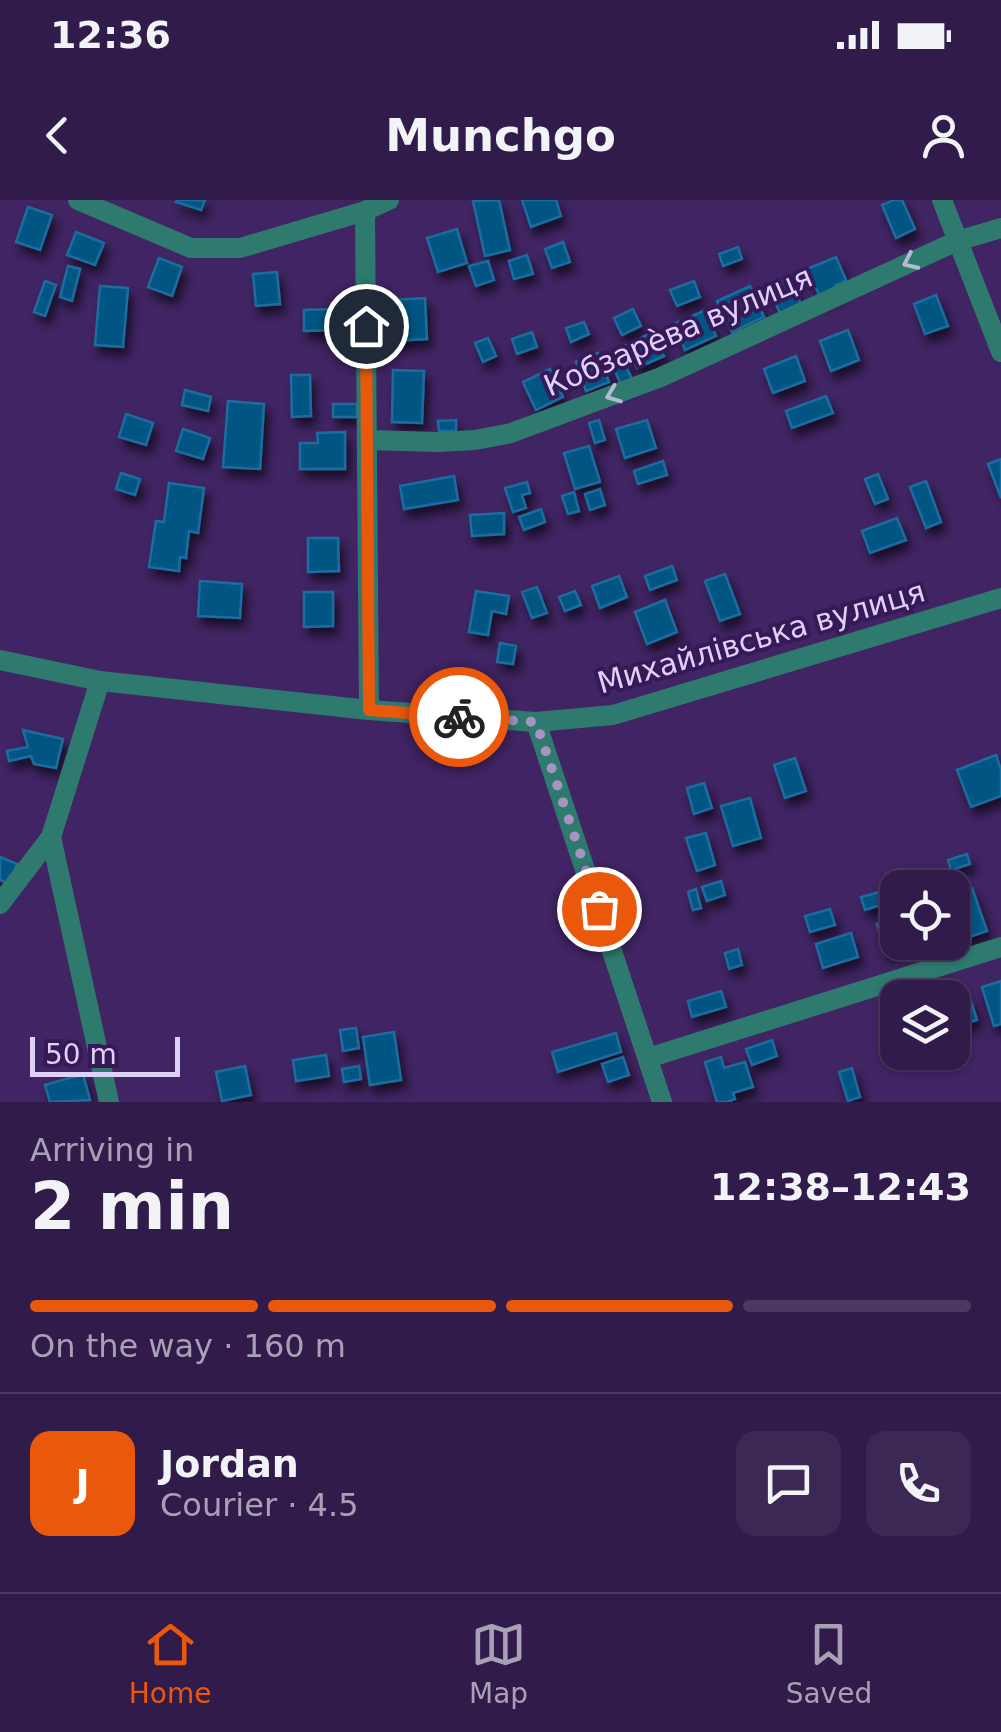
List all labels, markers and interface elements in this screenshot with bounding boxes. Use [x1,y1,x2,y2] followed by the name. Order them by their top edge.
[50,13,171,57] text: 12:36
[30,108,85,163] icon: back
[916,108,971,163] icon: person
[385,109,616,162] text: Munchgo
[902,250,920,270] one-way arrow
[539,259,817,403] street label: Кобзарèва вулиця
[324,284,409,369] pin
[339,299,394,354] icon: home
[606,383,623,404] one-way arrow
[593,573,929,701] street label: Михайлівська вулиця
[409,667,509,767] courier
[432,690,487,745] icon: bike
[557,867,642,952] pin
[880,870,970,1070] map controls
[880,870,970,960] button: locate
[572,882,627,937] icon: bag
[880,980,970,1070] button: layers
[30,1032,180,1076] scale bar
[45,1038,117,1071] text: 50 m
[30,1131,194,1169] text: Arriving in
[710,1165,971,1209] text: 12:38–12:43
[30,1169,234,1244] text: 2 min
[30,1327,346,1365] text: On the way · 160 m
[736,1431,841,1536] button: chat
[866,1431,971,1536] button: phone
[160,1442,299,1486] text: Jordan
[75,1461,90,1505] text: J
[160,1486,359,1524] text: Courier · 4.5
[129,1617,211,1710] tab: Home
[469,1617,528,1710] tab: Map
[786,1617,872,1710] tab: Saved

